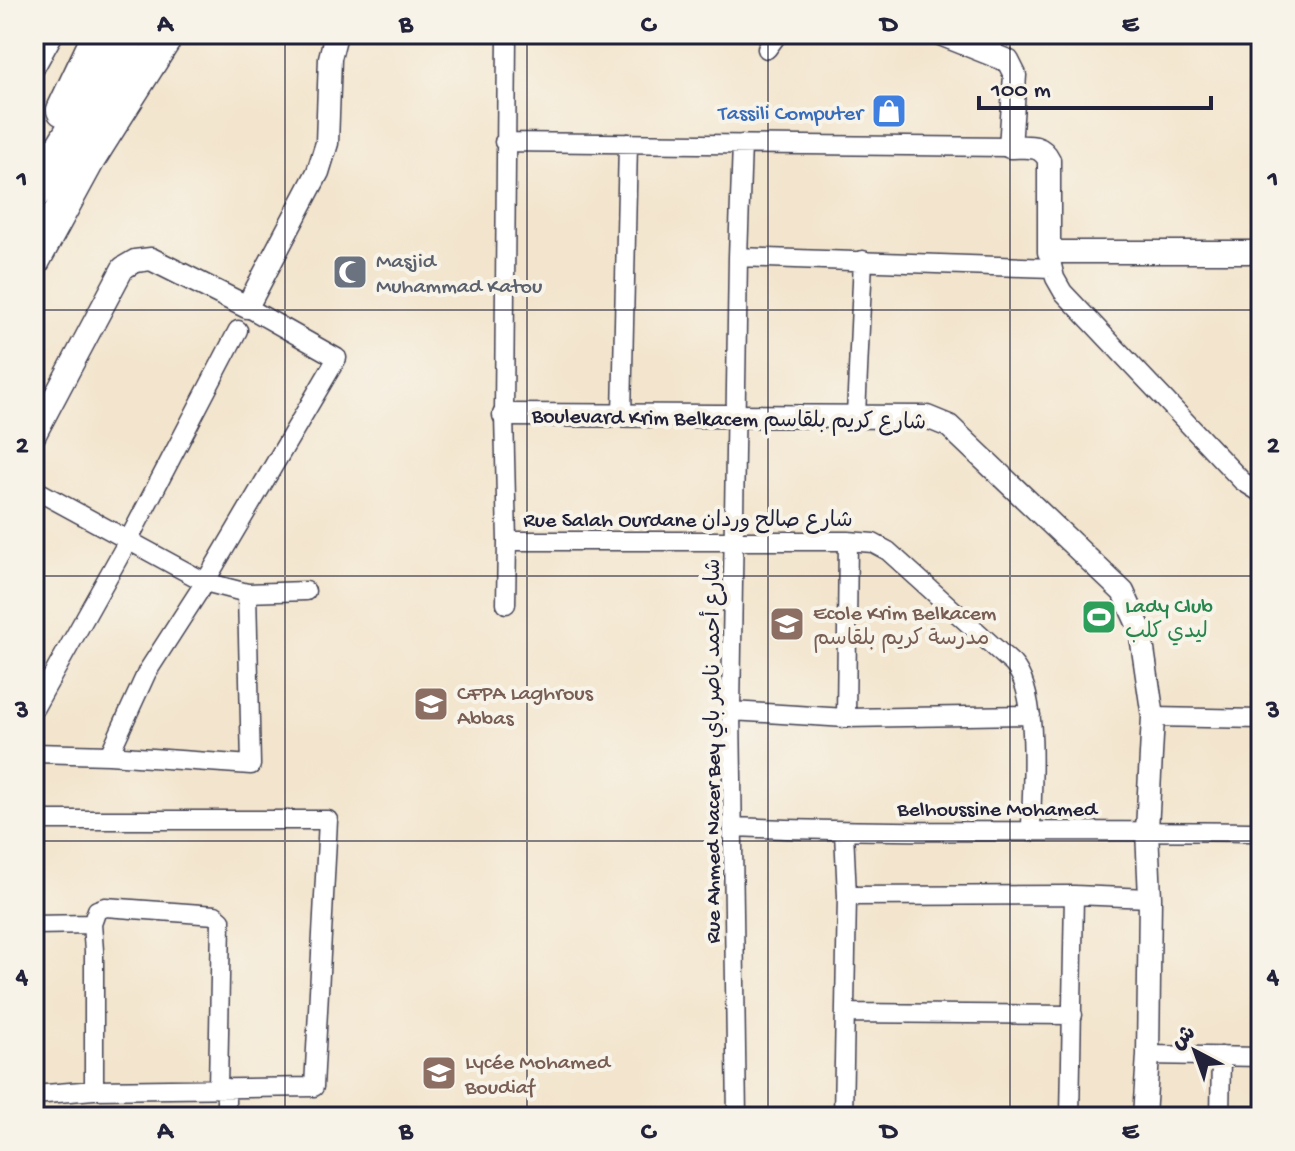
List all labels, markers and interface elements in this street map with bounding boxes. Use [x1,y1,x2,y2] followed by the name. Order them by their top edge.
[156,11,174,42] text: A
[398,11,414,42] text: B
[641,11,658,42] text: C
[879,11,899,42] text: D
[1122,11,1140,42] text: E
[979,60,1211,110] scale bar
[990,77,1051,106] text: 100 m
[870,92,908,130] shop icon: Tassili Computer
[716,102,865,128] place label: Tassili Computer
[16,166,27,197] text: 1
[1267,166,1278,197] text: 1
[376,250,542,301] place label: Masjid Muhammad Katou
[331,253,369,291] mosque icon: Masjid Muhammad Katou
[530,405,926,437] street label: Boulevard Krim Belkacem شارع كريم بلقاسم
[16,432,29,463] text: 2
[1267,432,1280,463] text: 2
[523,509,853,535] street label: Rue Salah Ourdane شارع صالح وردان
[698,558,728,944] street label: Rue Ahmed Nacer Bey شارع أحمد ناصر باي
[1125,595,1213,646] place label: Lady Club ليدي كلب
[1080,598,1118,636] sports icon: Lady Club ليدي كلب
[813,602,997,653] place label: Ecole Krim Belkacem مدرسة كريم بلقاسم
[768,605,806,643] school or university icon: Ecole Krim Belkacem مدرسة كريم بلقاسم
[457,682,594,733] place label: CFPA Laghrous Abbas
[412,685,450,723] school or university icon: CFPA Laghrous Abbas
[14,697,29,728] text: 3
[1265,697,1280,728] text: 3
[896,798,1099,824] street label: Belhoussine Mohamed
[15,963,29,994] text: 4
[1266,963,1280,994] text: 4
[1155,1011,1235,1091] north arrow
[1167,1021,1202,1057] text: ش
[464,1051,612,1102] place label: Lycée Mohamed Boudiaf
[420,1054,458,1092] school or university icon: Lycée Mohamed Boudiaf
[156,1118,174,1149] text: A
[398,1118,414,1149] text: B
[641,1118,658,1149] text: C
[879,1118,899,1149] text: D
[1122,1118,1140,1149] text: E

